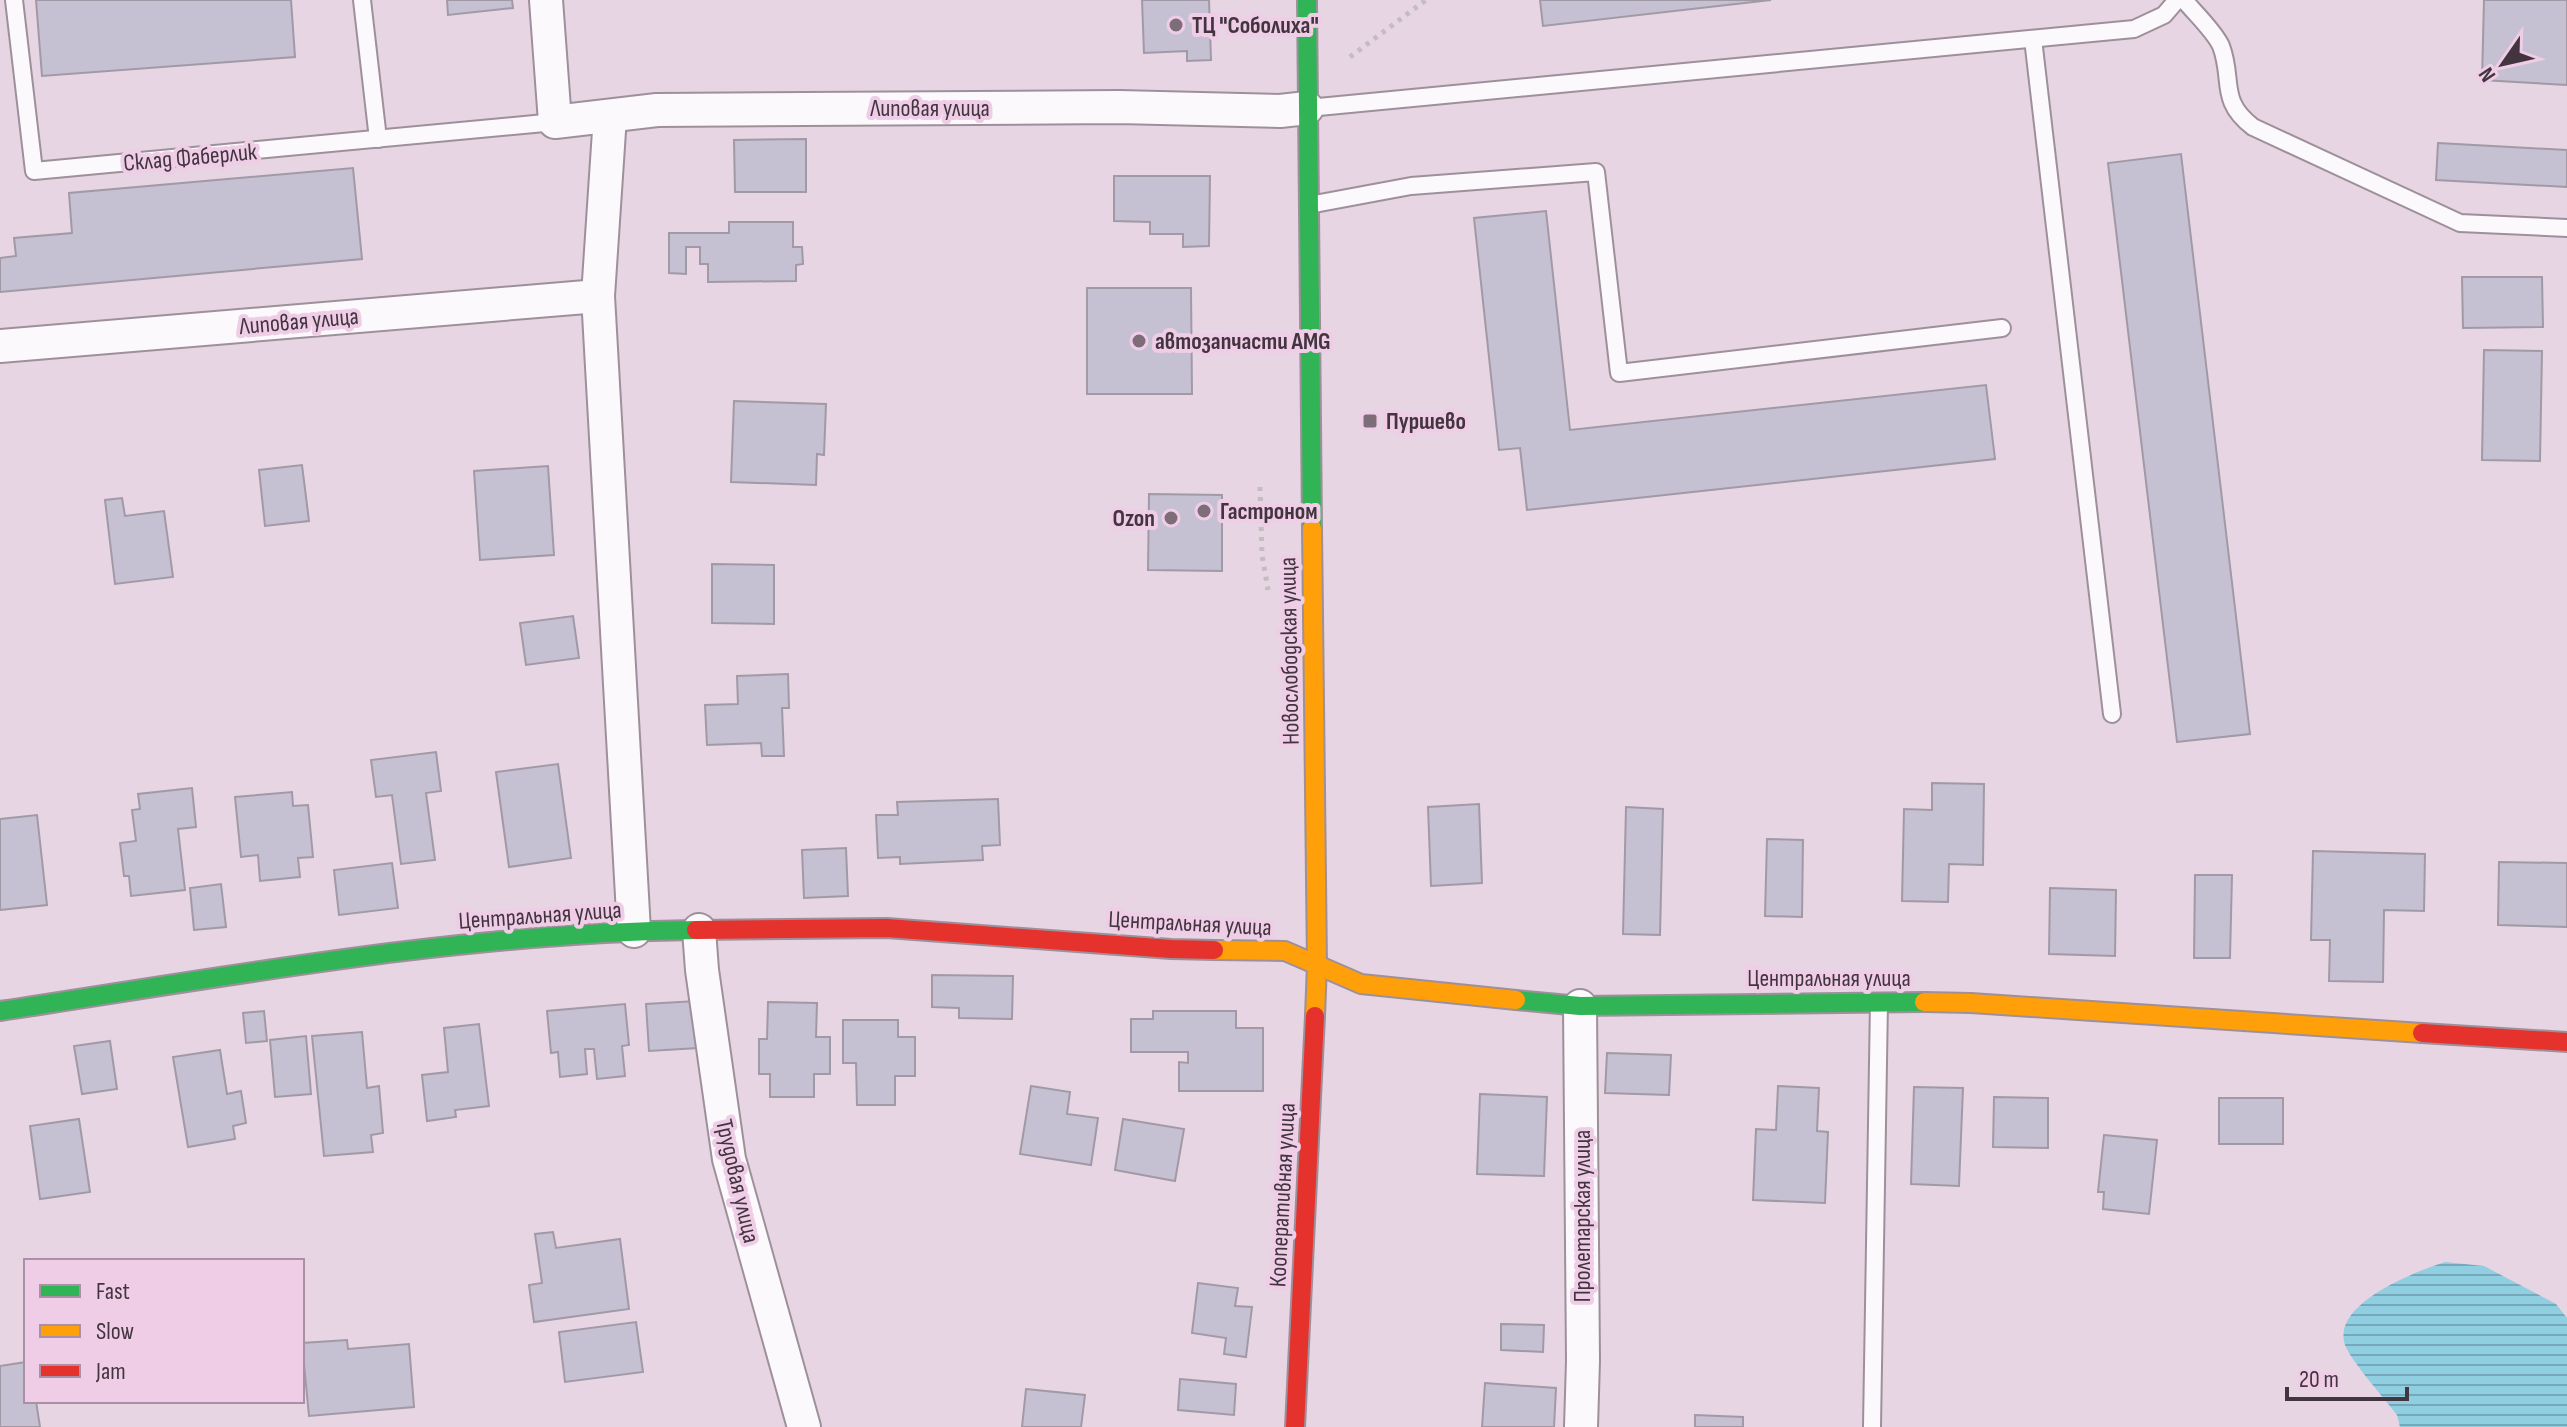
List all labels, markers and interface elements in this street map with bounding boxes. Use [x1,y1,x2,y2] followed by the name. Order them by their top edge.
[1192,11,1319,40] place label: ТЦ "Соболиха"
[1167,16,1185,34] marker: ТЦ "Соболиха"
[2463,24,2543,104] north arrow
[2473,62,2502,87] text: N
[869,94,990,123] street label: Липовая улица
[122,137,259,178] street label: Склад Фаберлик
[237,302,360,341] street label: Липовая улица
[1155,327,1331,356] place label: автозапчасти AMG
[1130,332,1148,350] marker: автозапчасти AMG
[1386,407,1466,436] place label: Пуршево
[1361,412,1379,430] marker: Пуршево
[1220,497,1318,526] place label: Гастроном
[1195,502,1213,520] marker: Гастроном
[1113,504,1155,533] place label: Ozon
[1162,509,1180,527] marker: Ozon
[1273,557,1306,745] street label: Новослободская улица
[458,895,623,936] street label: Центральная улица
[1108,905,1272,942] street label: Центральная улица
[1747,964,1911,993] street label: Центральная улица
[1263,1102,1302,1288] street label: Кооперативная улица
[709,1116,766,1246] street label: Трудовая улица
[1568,1130,1597,1302] street label: Пролетарская улица
[24,1259,304,1403] legend
[96,1277,130,1306] text: Fast
[96,1317,134,1346] text: Slow
[2287,1351,2407,1401] scale bar
[95,1357,126,1386] text: Jam
[2299,1365,2339,1394] text: 20 m

